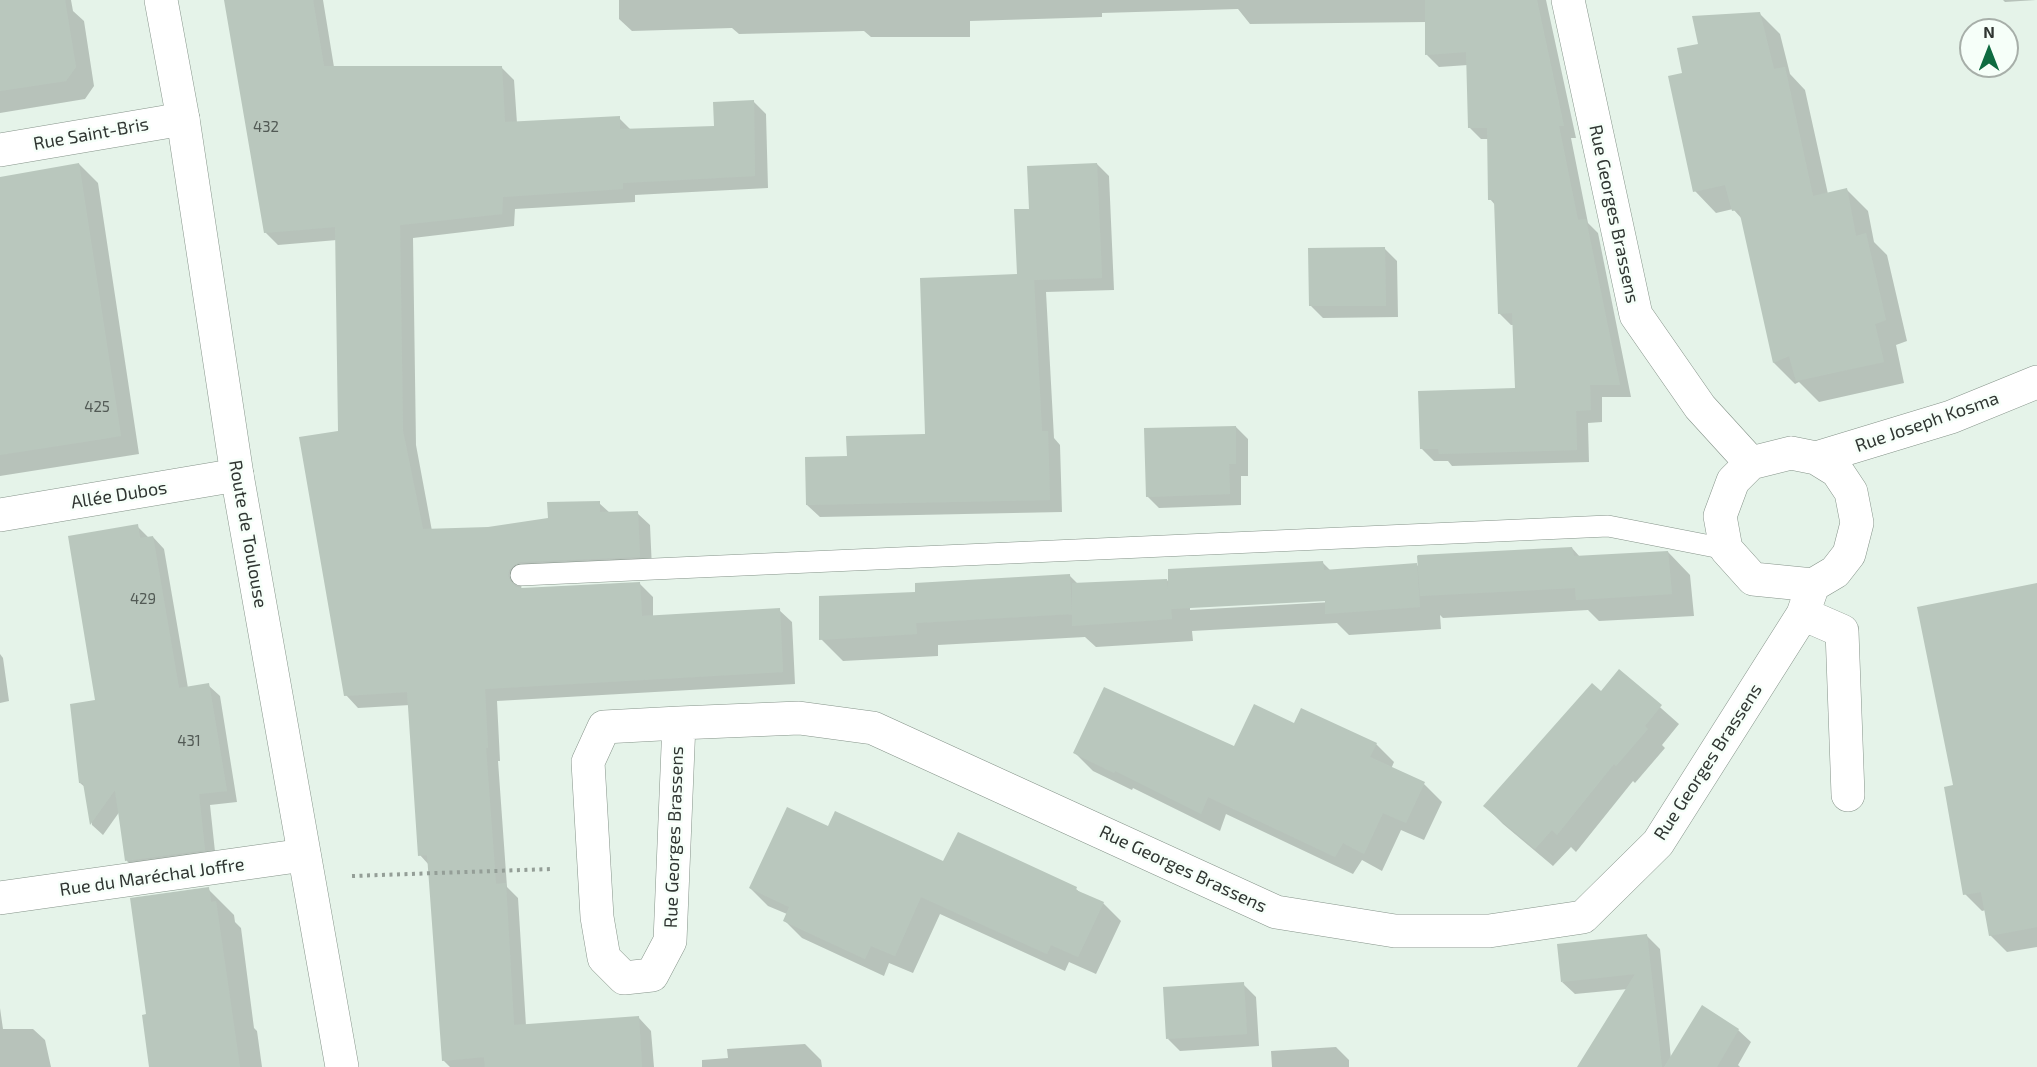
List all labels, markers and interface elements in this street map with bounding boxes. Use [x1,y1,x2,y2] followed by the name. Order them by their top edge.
[1959,18,2019,78] north arrow
[1983,22,1995,41] text: N
[32,113,150,155] street label: Rue Saint-Bris
[253,118,279,136] house number: 432
[1585,123,1643,305] street label: Rue Georges Brassens
[1852,387,2002,457] street label: Rue Joseph Kosma
[84,398,110,416] house number: 425
[224,458,272,610] street label: Route de Toulouse
[69,477,169,513] street label: Allée Dubos
[130,590,156,608] house number: 429
[1649,680,1767,844] street label: Rue Georges Brassens
[177,732,201,750] house number: 431
[660,746,688,928] street label: Rue Georges Brassens
[1096,821,1270,917] street label: Rue Georges Brassens
[58,853,246,901] street label: Rue du Maréchal Joffre

